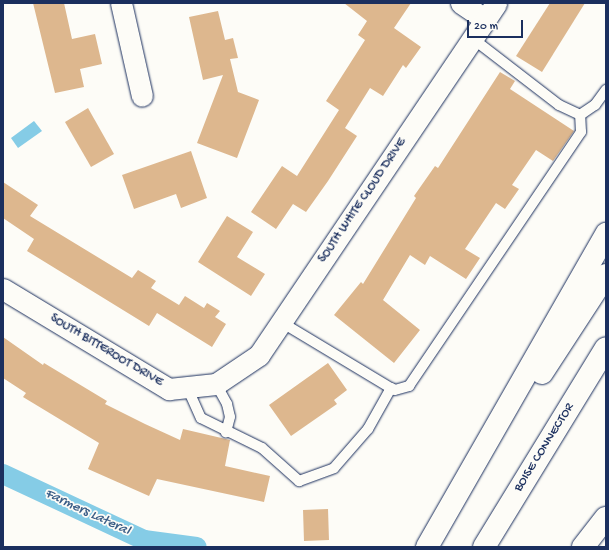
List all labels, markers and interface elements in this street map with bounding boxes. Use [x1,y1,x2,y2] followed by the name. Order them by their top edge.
[469,12,525,38] scale bar
[474,20,498,34] text: 20 m
[315,136,411,266] street label: SOUTH WHITE CLOUD DRIVE
[47,311,165,391] street label: SOUTH BITTEROOT DRIVE
[512,401,578,495] street label: BOISE CONNECTOR
[42,486,132,540] water label: Farmers Lateral

